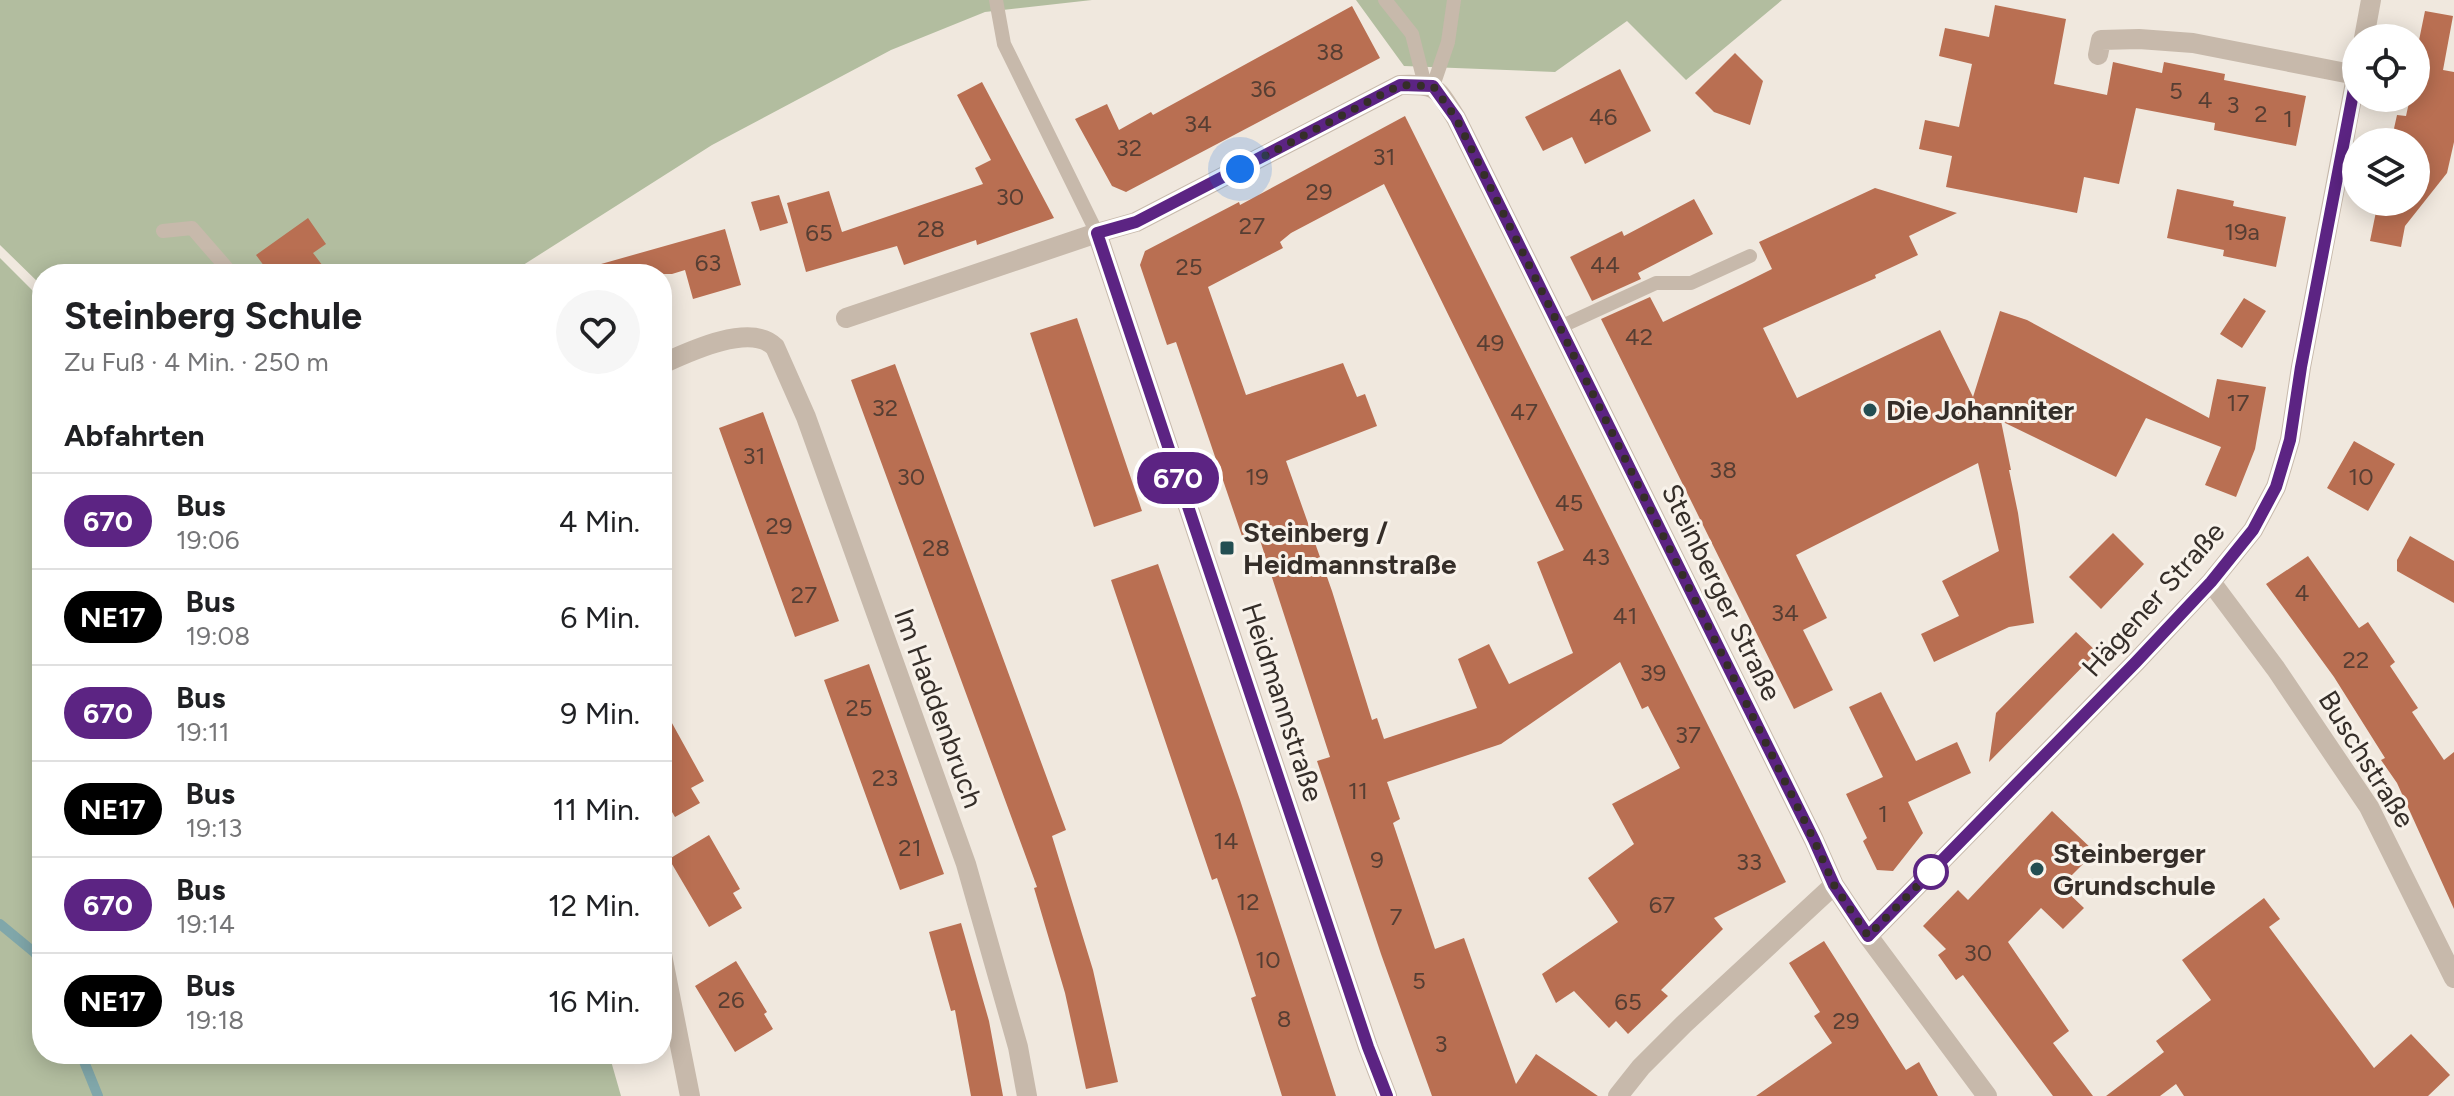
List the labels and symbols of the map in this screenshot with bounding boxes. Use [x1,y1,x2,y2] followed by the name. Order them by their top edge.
[1316,37,1344,66] house number: 38
[1250,74,1276,103] house number: 36
[2169,76,2183,105] house number: 5
[2198,85,2213,114] house number: 4
[2226,90,2240,119] house number: 3
[2254,99,2268,128] house number: 2
[1589,102,1617,131] house number: 46
[2283,104,2293,133] house number: 1
[1184,109,1212,138] house number: 34
[1116,133,1142,162] house number: 32
[1373,142,1395,171] house number: 31
[1220,149,1260,189] your location
[1306,177,1333,206] house number: 29
[996,182,1024,211] house number: 30
[1239,211,1265,240] house number: 27
[917,214,945,243] house number: 28
[2224,217,2260,246] house number: 19a
[805,218,833,247] house number: 65
[695,248,721,277] house number: 63
[1590,250,1620,279] house number: 44
[1175,252,1203,281] house number: 25
[1625,322,1653,351] house number: 42
[1476,328,1504,357] house number: 49
[2227,388,2250,417] house number: 17
[872,393,898,422] house number: 32
[1886,393,2074,427] place label: Die Johanniter
[1510,397,1538,426] house number: 47
[1861,401,1879,419] marker: Die Johanniter
[743,441,765,470] house number: 31
[1132,452,1224,504] line badge: 670
[1709,455,1737,484] house number: 38
[897,462,925,491] house number: 30
[1245,462,1269,491] house number: 19
[2348,462,2374,491] house number: 10
[1655,478,1789,706] street label: Steinberger Straße
[1555,488,1583,517] house number: 45
[766,511,793,540] house number: 29
[2074,514,2232,684] street label: Hägener Straße
[1243,515,1456,581] place label: Steinberg / Heidmannstraße
[922,533,950,562] house number: 28
[1218,539,1236,557] marker: Steinberg / Heidmannstraße
[1582,542,1610,571] house number: 43
[2295,578,2310,607] house number: 4
[791,580,817,609] house number: 27
[1235,598,1331,806] street label: Heidmannstraße
[1771,598,1799,627] house number: 34
[1613,601,1637,630] house number: 41
[887,604,991,812] street label: Im Haddenbruch
[2343,645,2369,674] house number: 22
[1640,658,1666,687] house number: 39
[2312,684,2422,834] street label: Buschstraße
[845,693,873,722] house number: 25
[1675,720,1701,749] house number: 37
[872,763,898,792] house number: 23
[1348,776,1368,805] house number: 11
[1878,799,1888,828] house number: 1
[1214,826,1238,855] house number: 14
[898,833,922,862] house number: 21
[2053,836,2216,902] place label: Steinberger Grundschule
[1370,845,1384,874] house number: 9
[1736,847,1762,876] house number: 33
[1914,855,1948,889] unlabelled marker
[2028,860,2046,878] marker: Steinberger Grundschule
[1236,887,1260,916] house number: 12
[1649,890,1675,919] house number: 67
[1390,902,1403,931] house number: 7
[1964,938,1992,967] house number: 30
[1255,945,1281,974] house number: 10
[1412,966,1426,995] house number: 5
[718,985,745,1014] house number: 26
[1614,987,1642,1016] house number: 65
[1277,1004,1291,1033] house number: 8
[1833,1006,1860,1035] house number: 29
[1434,1029,1448,1058] house number: 3

